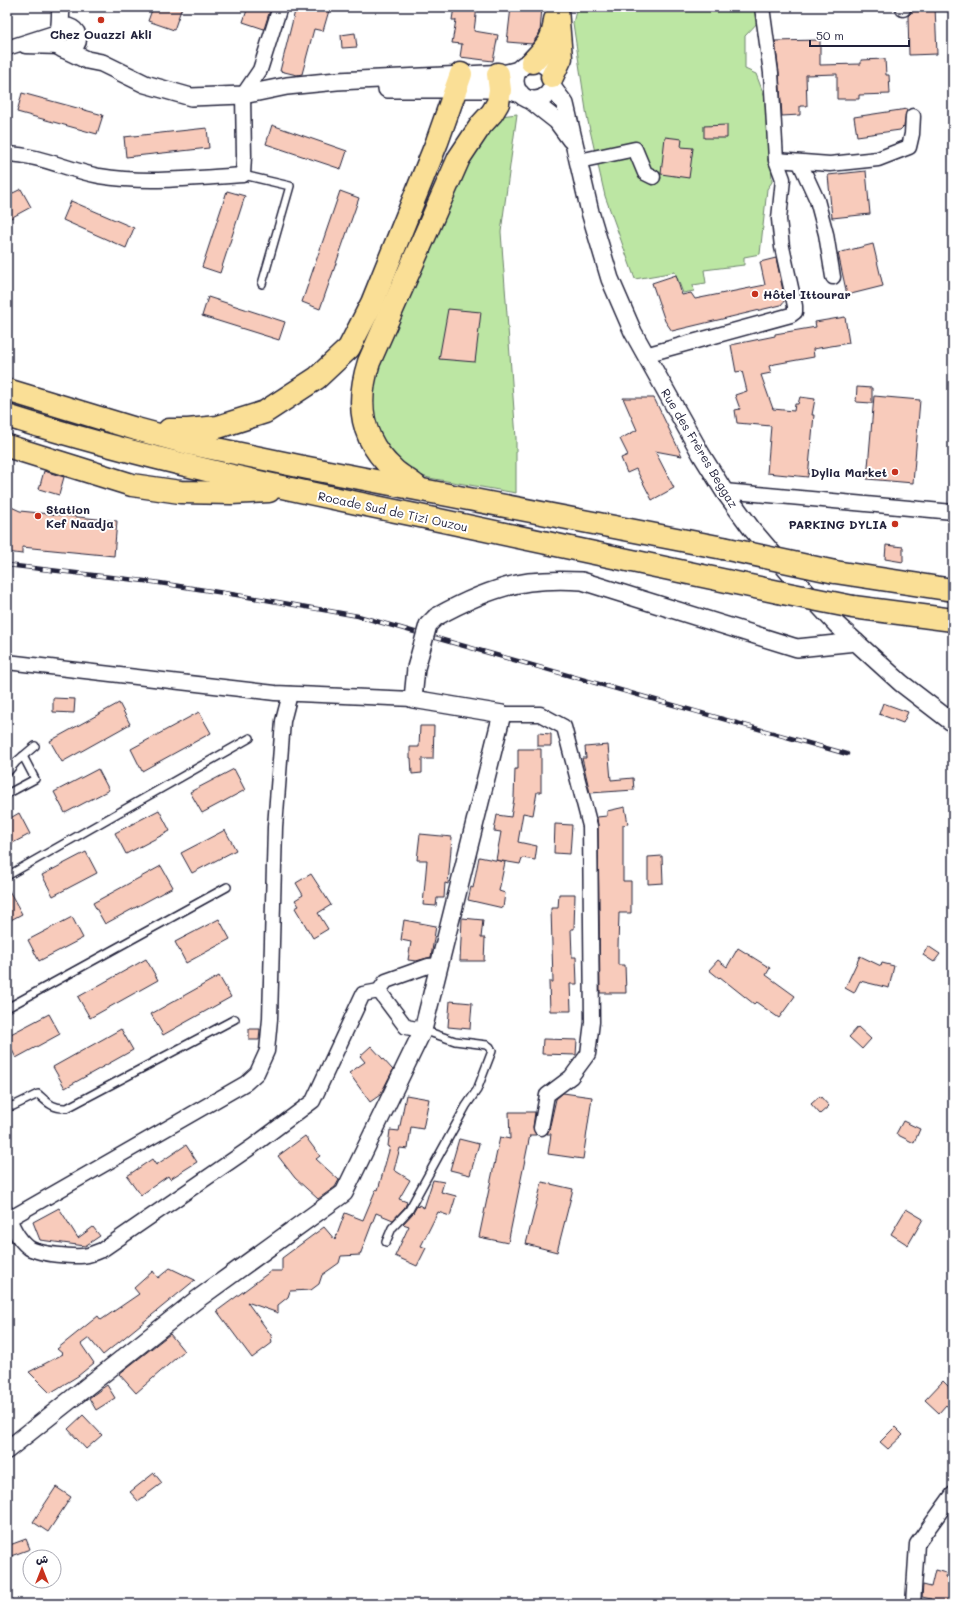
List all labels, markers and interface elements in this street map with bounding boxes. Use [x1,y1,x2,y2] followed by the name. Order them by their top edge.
[96,15,106,25] marker: Chez Ouazzi Akli
[810,22,909,48] scale bar
[50,26,152,42] place label: Chez Ouazzi Akli
[816,27,844,43] text: 50 m
[763,286,851,302] place label: Hôtel Ittourar
[750,289,760,299] marker: Hôtel Ittourar
[658,385,742,511] street label: Rue des Frères Beggaz
[811,464,887,480] place label: Dylia Market
[890,467,900,477] marker: Dylia Market
[317,487,469,535] street label: Rocade Sud de Tizi Ouzou
[46,501,114,531] place label: Station Kef Naadja
[33,511,43,521] marker: Station Kef Naadja
[789,516,887,532] place label: PARKING DYLIA
[890,519,900,529] marker: PARKING DYLIA
[22,1549,62,1589] north arrow
[36,1551,48,1566] text: ش

